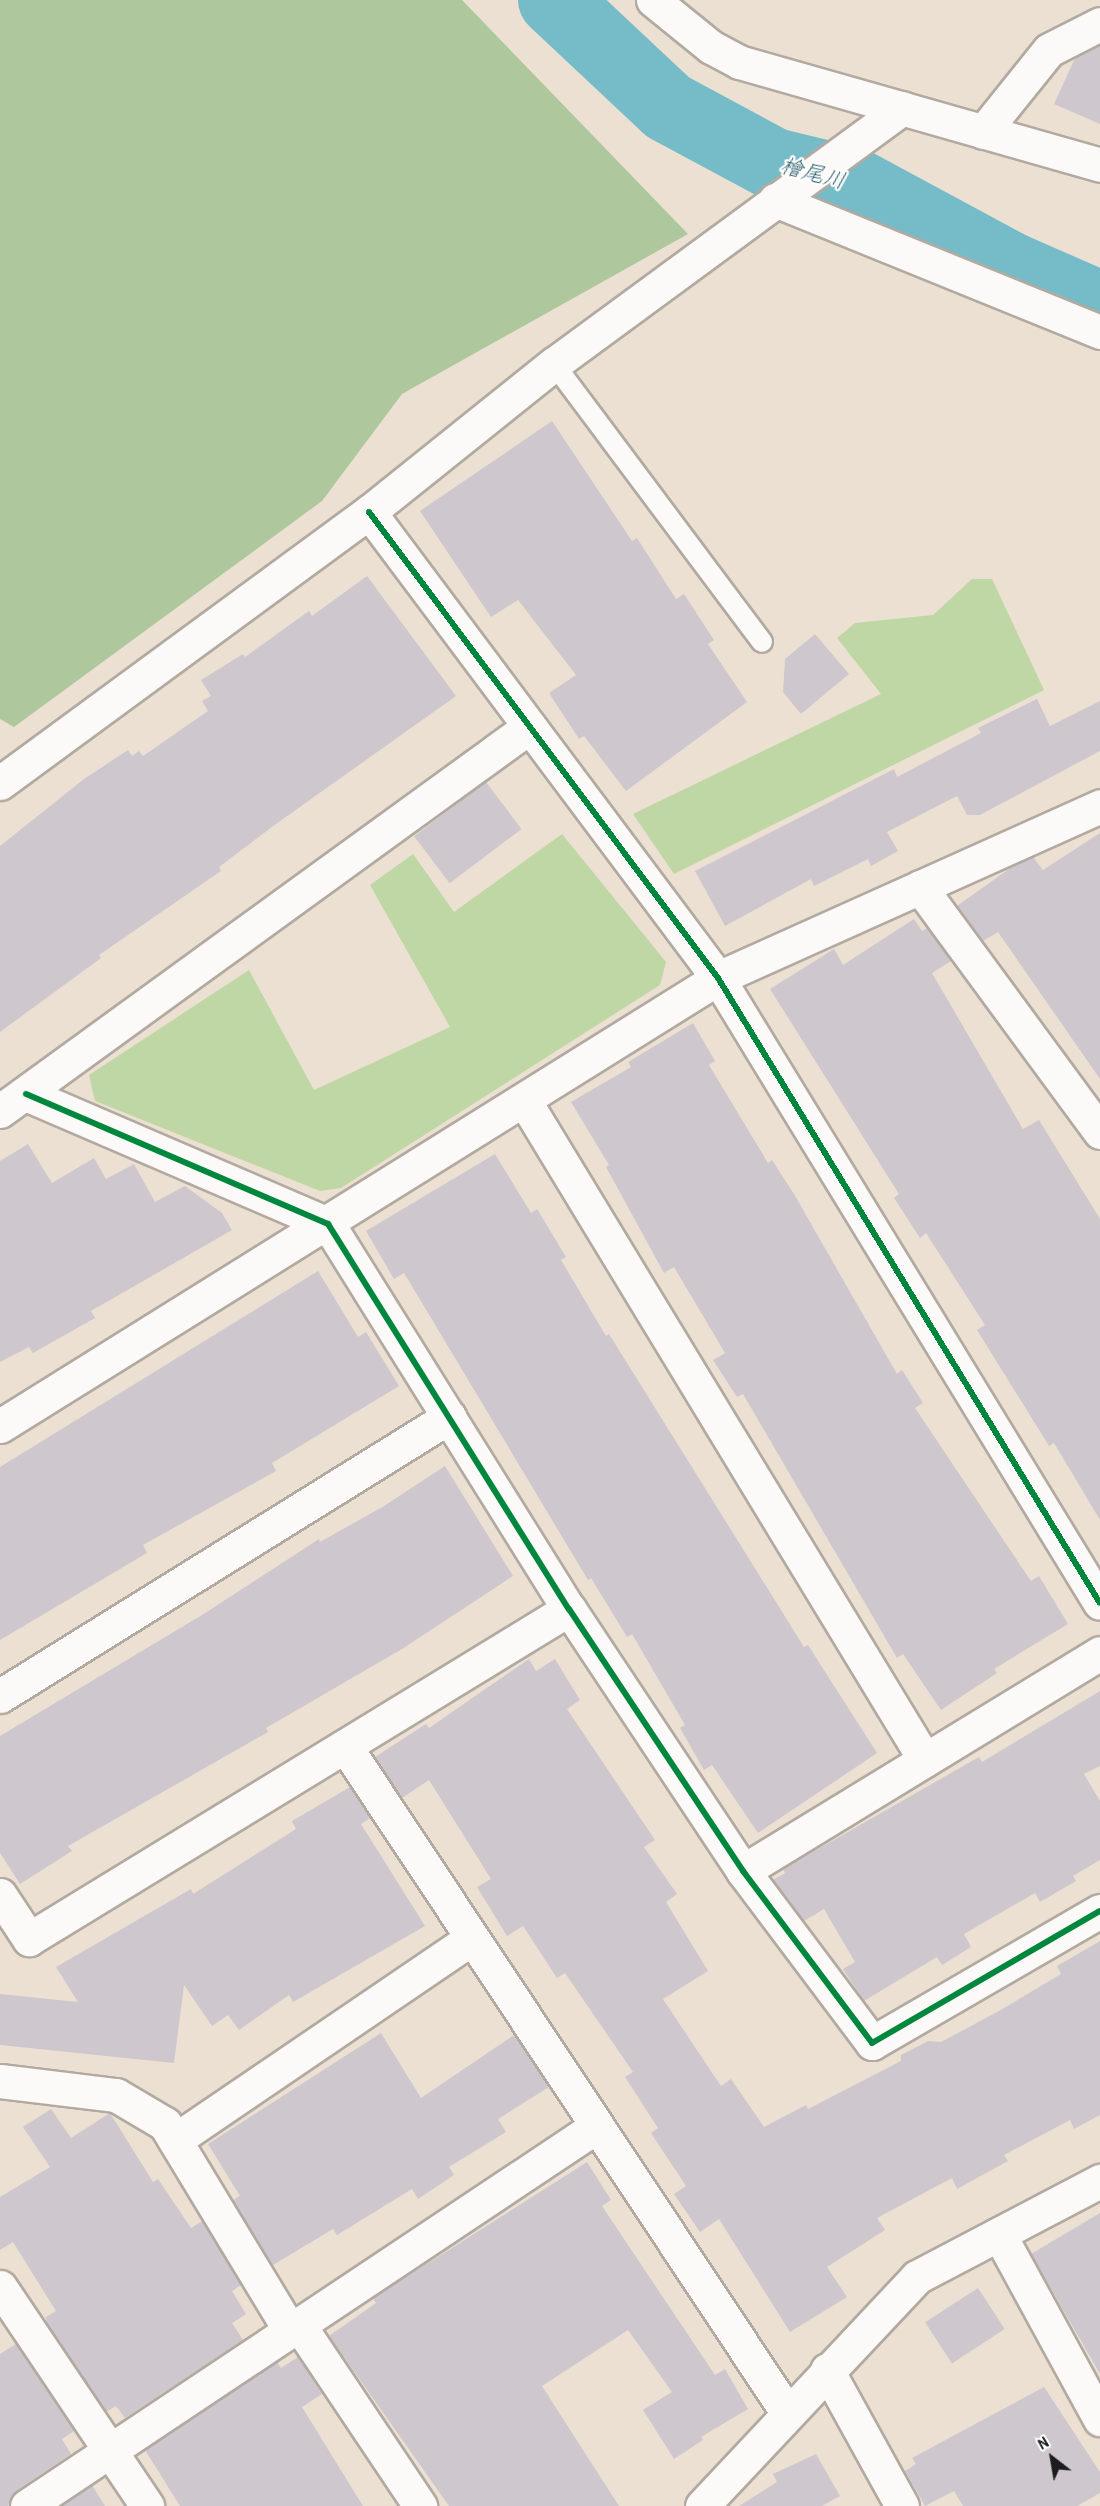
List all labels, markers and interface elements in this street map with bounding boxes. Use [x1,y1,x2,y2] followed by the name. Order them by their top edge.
[778,152,848,194] water label: 檜尾川
[1022,2428,1082,2488] north arrow
[1033,2431,1052,2454] text: N

